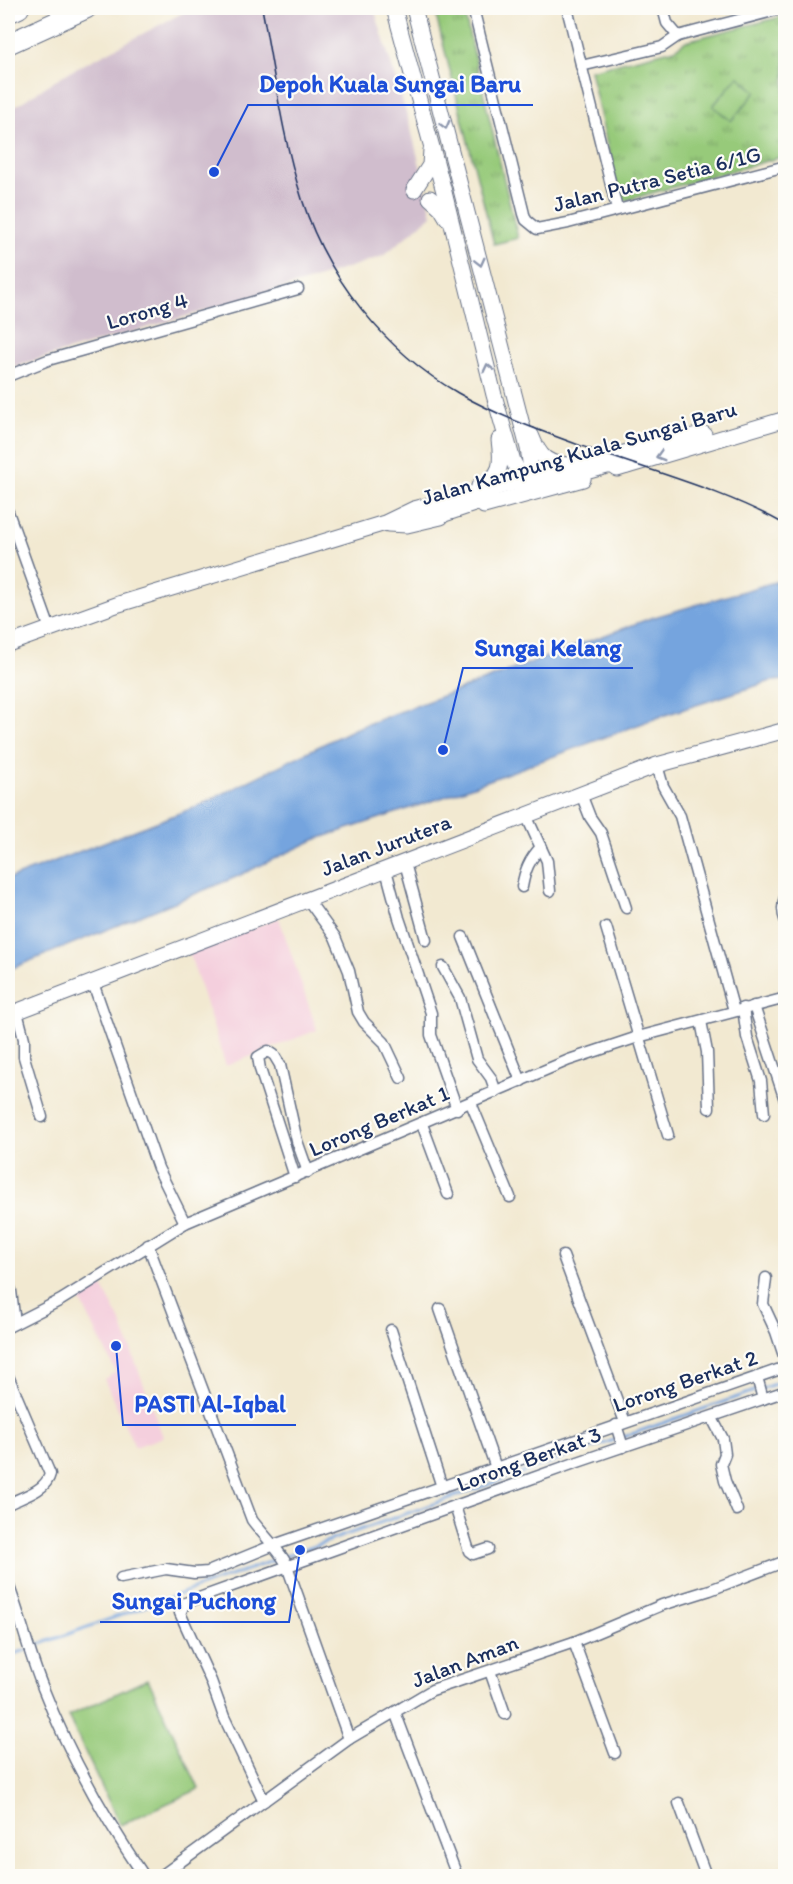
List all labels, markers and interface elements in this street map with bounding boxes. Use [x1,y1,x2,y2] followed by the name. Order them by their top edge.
[248,63,533,105] callout: Depoh Kuala Sungai Baru
[259,69,522,99] text: Depoh Kuala Sungai Baru
[437,120,450,130] one-way arrow
[550,140,764,218] street label: Jalan Putra Setia 6/1G
[473,256,486,266] one-way arrow
[103,287,191,335] street label: Lorong 4
[482,363,495,373] one-way arrow
[418,395,740,511] street label: Jalan Kampung Kuala Sungai Baru
[655,449,666,461] one-way arrow
[463,626,633,668] callout: Sungai Kelang
[475,633,622,663] text: Sungai Kelang
[317,808,455,882] street label: Jalan Jurutera
[305,1079,453,1163] street label: Lorong Berkat 1
[609,1343,761,1418] street label: Lorong Berkat 2
[123,1383,296,1425] callout: PASTI Al-Iqbal
[134,1389,286,1419] text: PASTI Al-Iqbal
[453,1420,605,1498] street label: Lorong Berkat 3
[100,1580,289,1622] callout: Sungai Puchong
[112,1586,277,1616] text: Sungai Puchong
[408,1628,523,1694] street label: Jalan Aman

